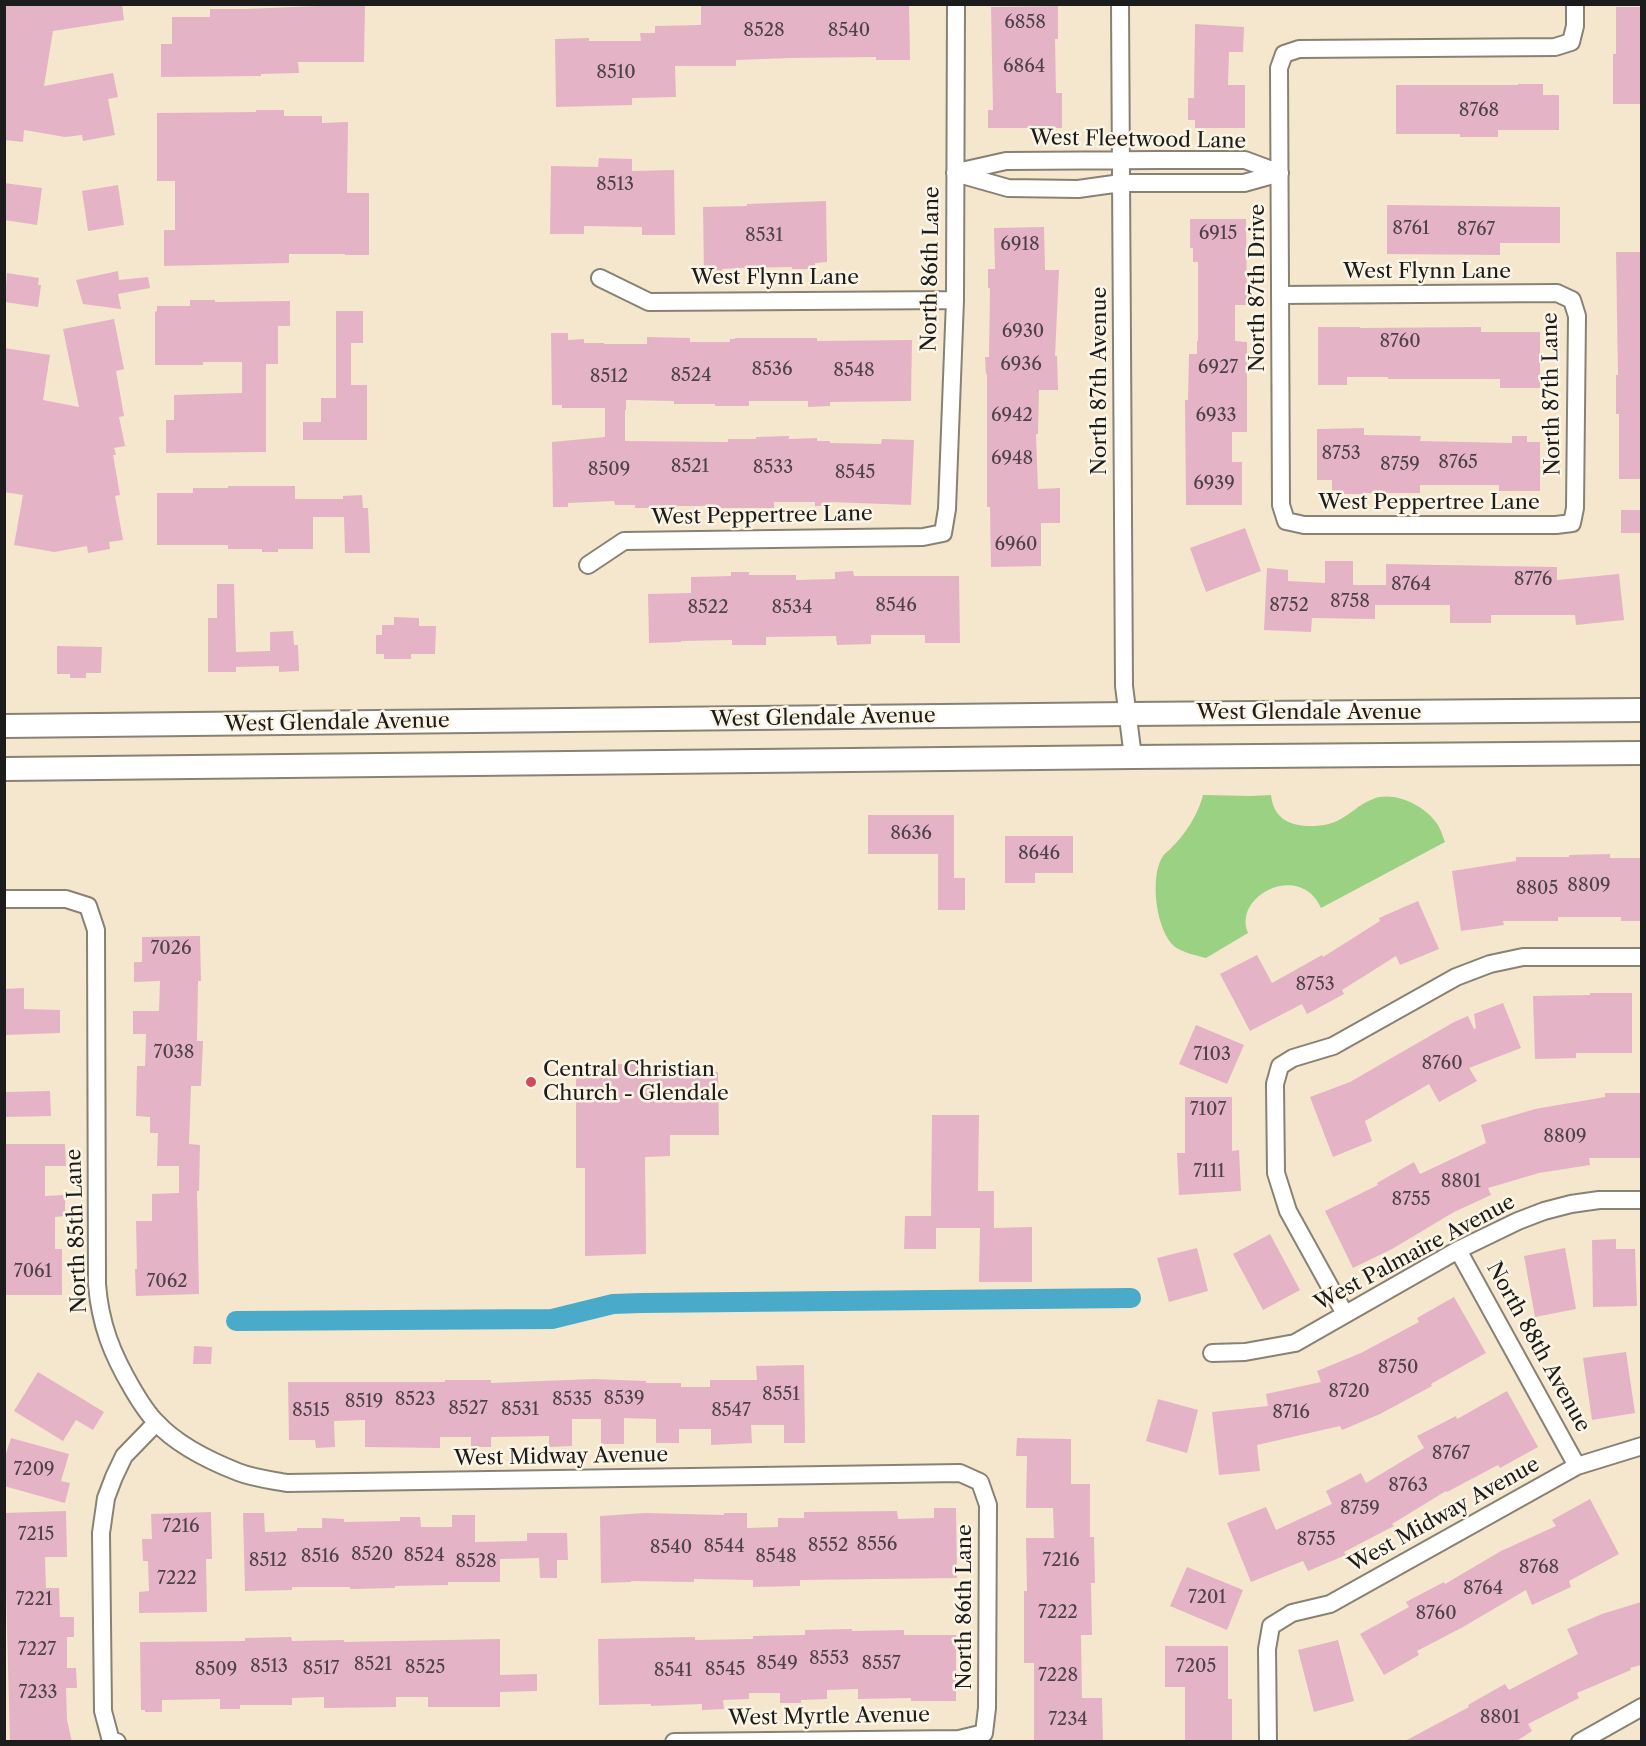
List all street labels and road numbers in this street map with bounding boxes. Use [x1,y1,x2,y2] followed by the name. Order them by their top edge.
[1030,126,1246,154] street label: West Fleetwood Lane
[917,186,945,352] street label: North 86th Lane
[1245,204,1271,372] street label: North 87th Drive
[1343,259,1511,285] street label: West Flynn Lane
[691,265,859,291] street label: West Flynn Lane
[1087,287,1113,475] street label: North 87th Avenue
[1538,312,1566,476] street label: North 87th Lane
[1318,490,1540,516] street label: West Peppertree Lane
[651,501,873,531] street label: West Peppertree Lane
[1196,700,1422,726] street label: West Glendale Avenue
[710,703,936,733] street label: West Glendale Avenue
[224,708,450,738] street label: West Glendale Avenue
[62,1148,92,1314] street label: North 85th Lane
[1310,1189,1520,1317] street label: West Palmaire Avenue
[1481,1258,1595,1436] street label: North 88th Avenue
[454,1443,668,1471] street label: West Midway Avenue
[1344,1452,1544,1578] street label: West Midway Avenue
[952,1524,978,1690] street label: North 86th Lane
[728,1703,930,1731] street label: West Myrtle Avenue

